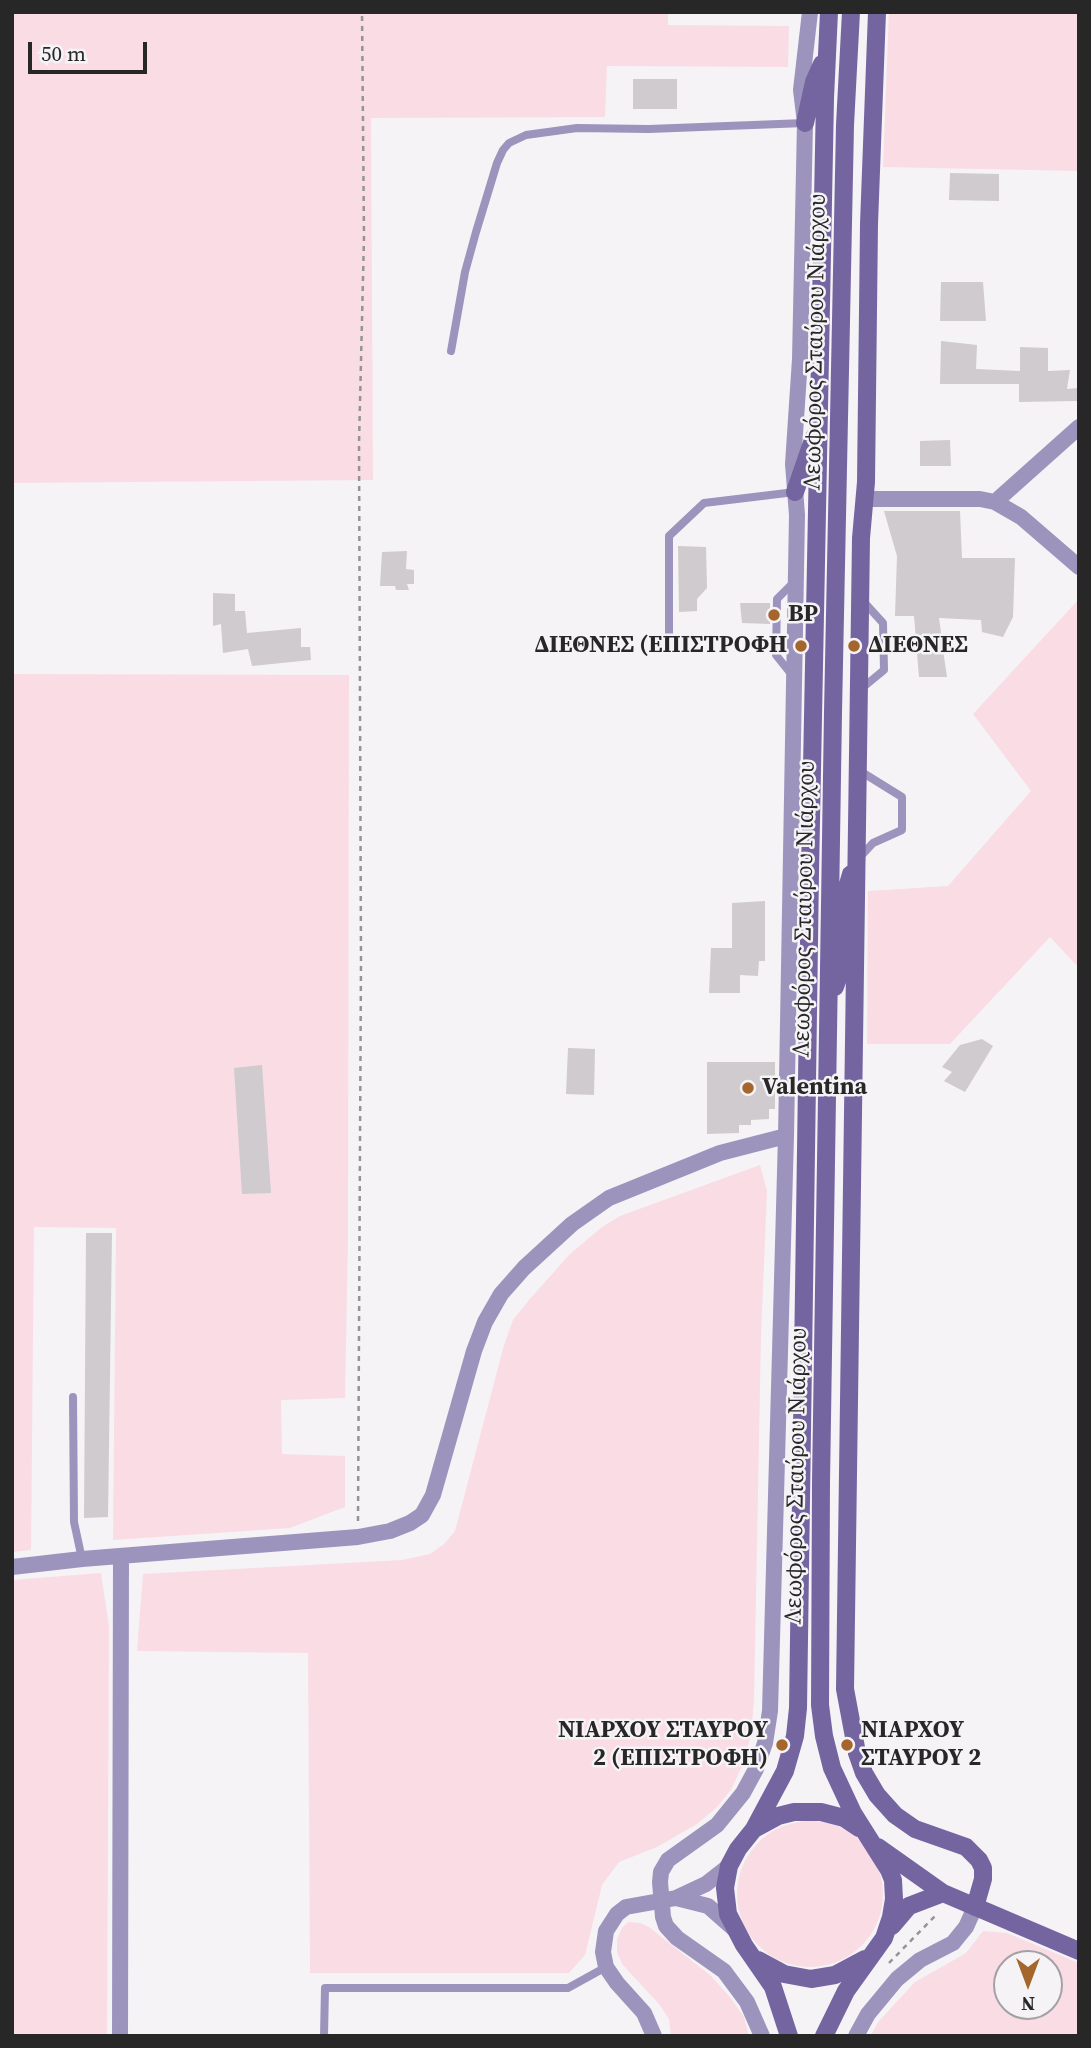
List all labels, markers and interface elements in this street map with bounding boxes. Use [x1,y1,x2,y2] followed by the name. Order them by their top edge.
[32,28,150,72] scale bar
[41,39,86,68] text: 50 m
[799,193,833,491] street label: Λεωφόρος Σταύρου Νιάρχου
[788,601,818,629] place label: BP
[766,607,782,623] marker: BP
[534,632,787,660] place label: ΔΙΕΘΝΕΣ (ΕΠΙΣΤΡΟΦΗ
[868,632,968,660] place label: ΔΙΕΘΝΕΣ
[793,638,809,654] marker: ΔΙΕΘΝΕΣ (ΕΠΙΣΤΡΟΦΗ
[846,638,862,654] marker: ΔΙΕΘΝΕΣ
[788,760,822,1058] street label: Λεωφόρος Σταύρου Νιάρχου
[762,1074,867,1102] place label: Valentina
[740,1080,756,1096] marker: Valentina
[780,1327,814,1625] street label: Λεωφόρος Σταύρου Νιάρχου
[558,1717,768,1773] place label: ΝΙΑΡΧΟΥ ΣΤΑΥΡΟΥ 2 (ΕΠΙΣΤΡΟΦΗ)
[861,1717,981,1773] place label: ΝΙΑΡΧΟΥ ΣΤΑΥΡΟΥ 2
[774,1737,790,1753] marker: ΝΙΑΡΧΟΥ ΣΤΑΥΡΟΥ 2 (ΕΠΙΣΤΡΟΦΗ)
[839,1737,855,1753] marker: ΝΙΑΡΧΟΥ ΣΤΑΥΡΟΥ 2
[993,1950,1063,2020] north arrow
[1021,1991,1035,2017] text: N

